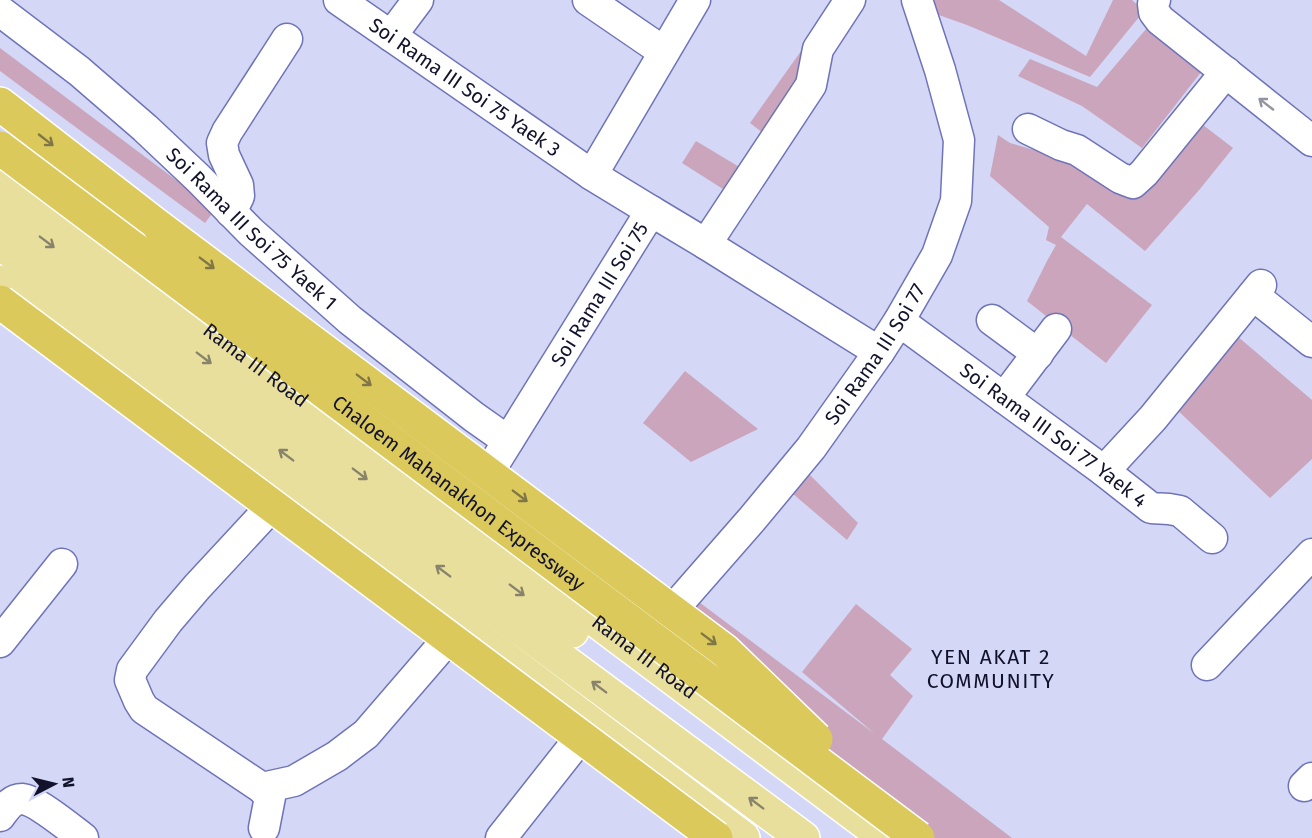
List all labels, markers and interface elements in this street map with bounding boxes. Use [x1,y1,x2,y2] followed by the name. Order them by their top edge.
[365,13,565,161] street label: Soi Rama III Soi 75 Yaek 3
[1258,98,1274,111] one-way arrow
[38,133,54,146] one-way arrow
[161,142,342,315] street label: Soi Rama III Soi 75 Yaek 1
[546,218,653,371] street label: Soi Rama III Soi 75
[39,235,55,248] one-way arrow
[199,257,215,269] one-way arrow
[820,279,930,429] street label: Soi Rama III Soi 77
[199,318,313,412] street label: Rama III Road
[195,352,211,364] one-way arrow
[955,358,1152,512] street label: Soi Rama III Soi 77 Yaek 4
[355,373,371,386] one-way arrow
[328,390,590,596] street label: Chaloem Mahanakhon Expressway
[278,449,294,461] one-way arrow
[352,468,368,480] one-way arrow
[511,490,527,503] one-way arrow
[435,565,451,577] one-way arrow
[508,584,524,596] one-way arrow
[587,610,702,704] street label: Rama III Road
[701,632,717,645] one-way arrow
[927,644,1055,694] district label: YEN AKAT 2 COMMUNITY
[592,681,608,693] one-way arrow
[24,754,84,814] north arrow
[58,776,78,789] text: N
[748,797,764,810] one-way arrow

